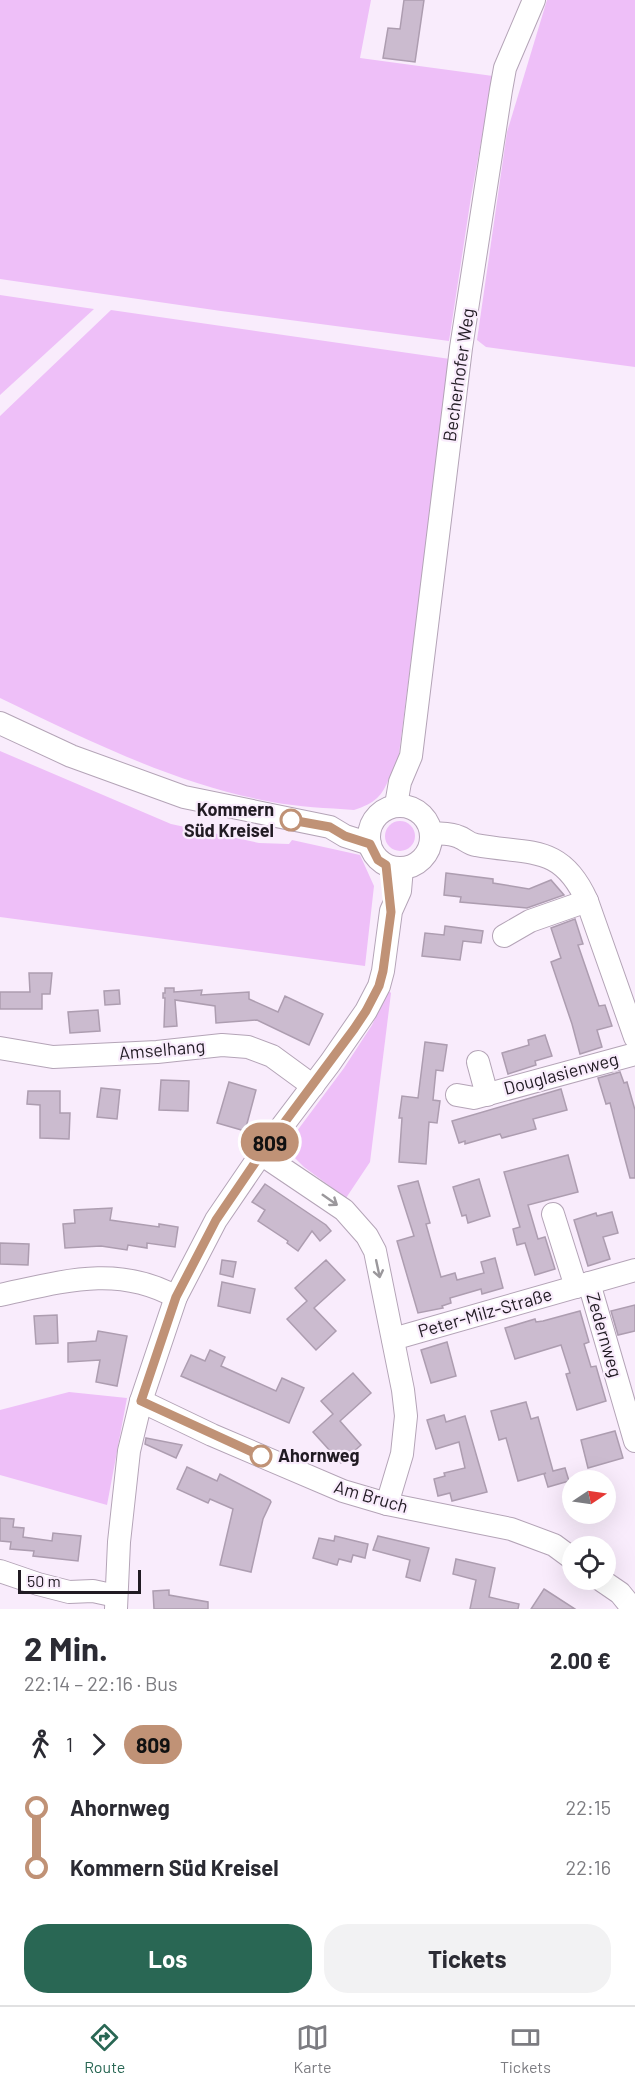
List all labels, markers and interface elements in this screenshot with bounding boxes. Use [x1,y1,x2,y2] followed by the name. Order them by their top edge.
[438,307,478,443] street label: Becherhofer Weg
[184,798,274,841] place label: Kommern Süd Kreisel
[280,809,302,831] marker: Kommern Süd Kreisel
[118,1034,206,1064] street label: Amselhang
[501,1047,620,1099] street label: Douglasienweg
[236,1122,304,1162] line badge: 809
[253,1130,287,1155] text: 809
[321,1194,337,1206] one-way arrow
[373,1258,384,1278] one-way arrow
[415,1282,554,1342] street label: Peter-Milz-Straße
[582,1290,628,1380] street label: Zedernweg
[278,1444,360,1466] place label: Ahornweg
[250,1445,272,1467] marker: Ahornweg
[562,1470,616,1524] north arrow
[562,1470,616,1590] map controls
[332,1475,411,1517] street label: Am Bruch
[562,1536,616,1590] button: locate
[18,1567,141,1594] scale bar
[27,1571,61,1590] text: 50 m
[24,1628,108,1668] text: 2 Min.
[550,1647,611,1673] text: 2.00 €
[24,1671,178,1695] text: 22:14 – 22:16 · Bus
[24,1728,57,1761] icon: walk
[82,1728,115,1761] icon: forward
[66,1732,73,1756] text: 1
[136,1732,170,1757] text: 809
[70,1794,170,1820] text: Ahornweg
[566,1795,611,1819] text: 22:15
[70,1854,279,1880] text: Kommern Süd Kreisel
[565,1855,611,1879] text: 22:16
[24,1924,312,1993] button: Los
[324,1924,611,1993] button: Tickets
[84,2021,125,2076] tab: Route
[294,2021,332,2076] tab: Karte
[500,2021,551,2076] tab: Tickets

